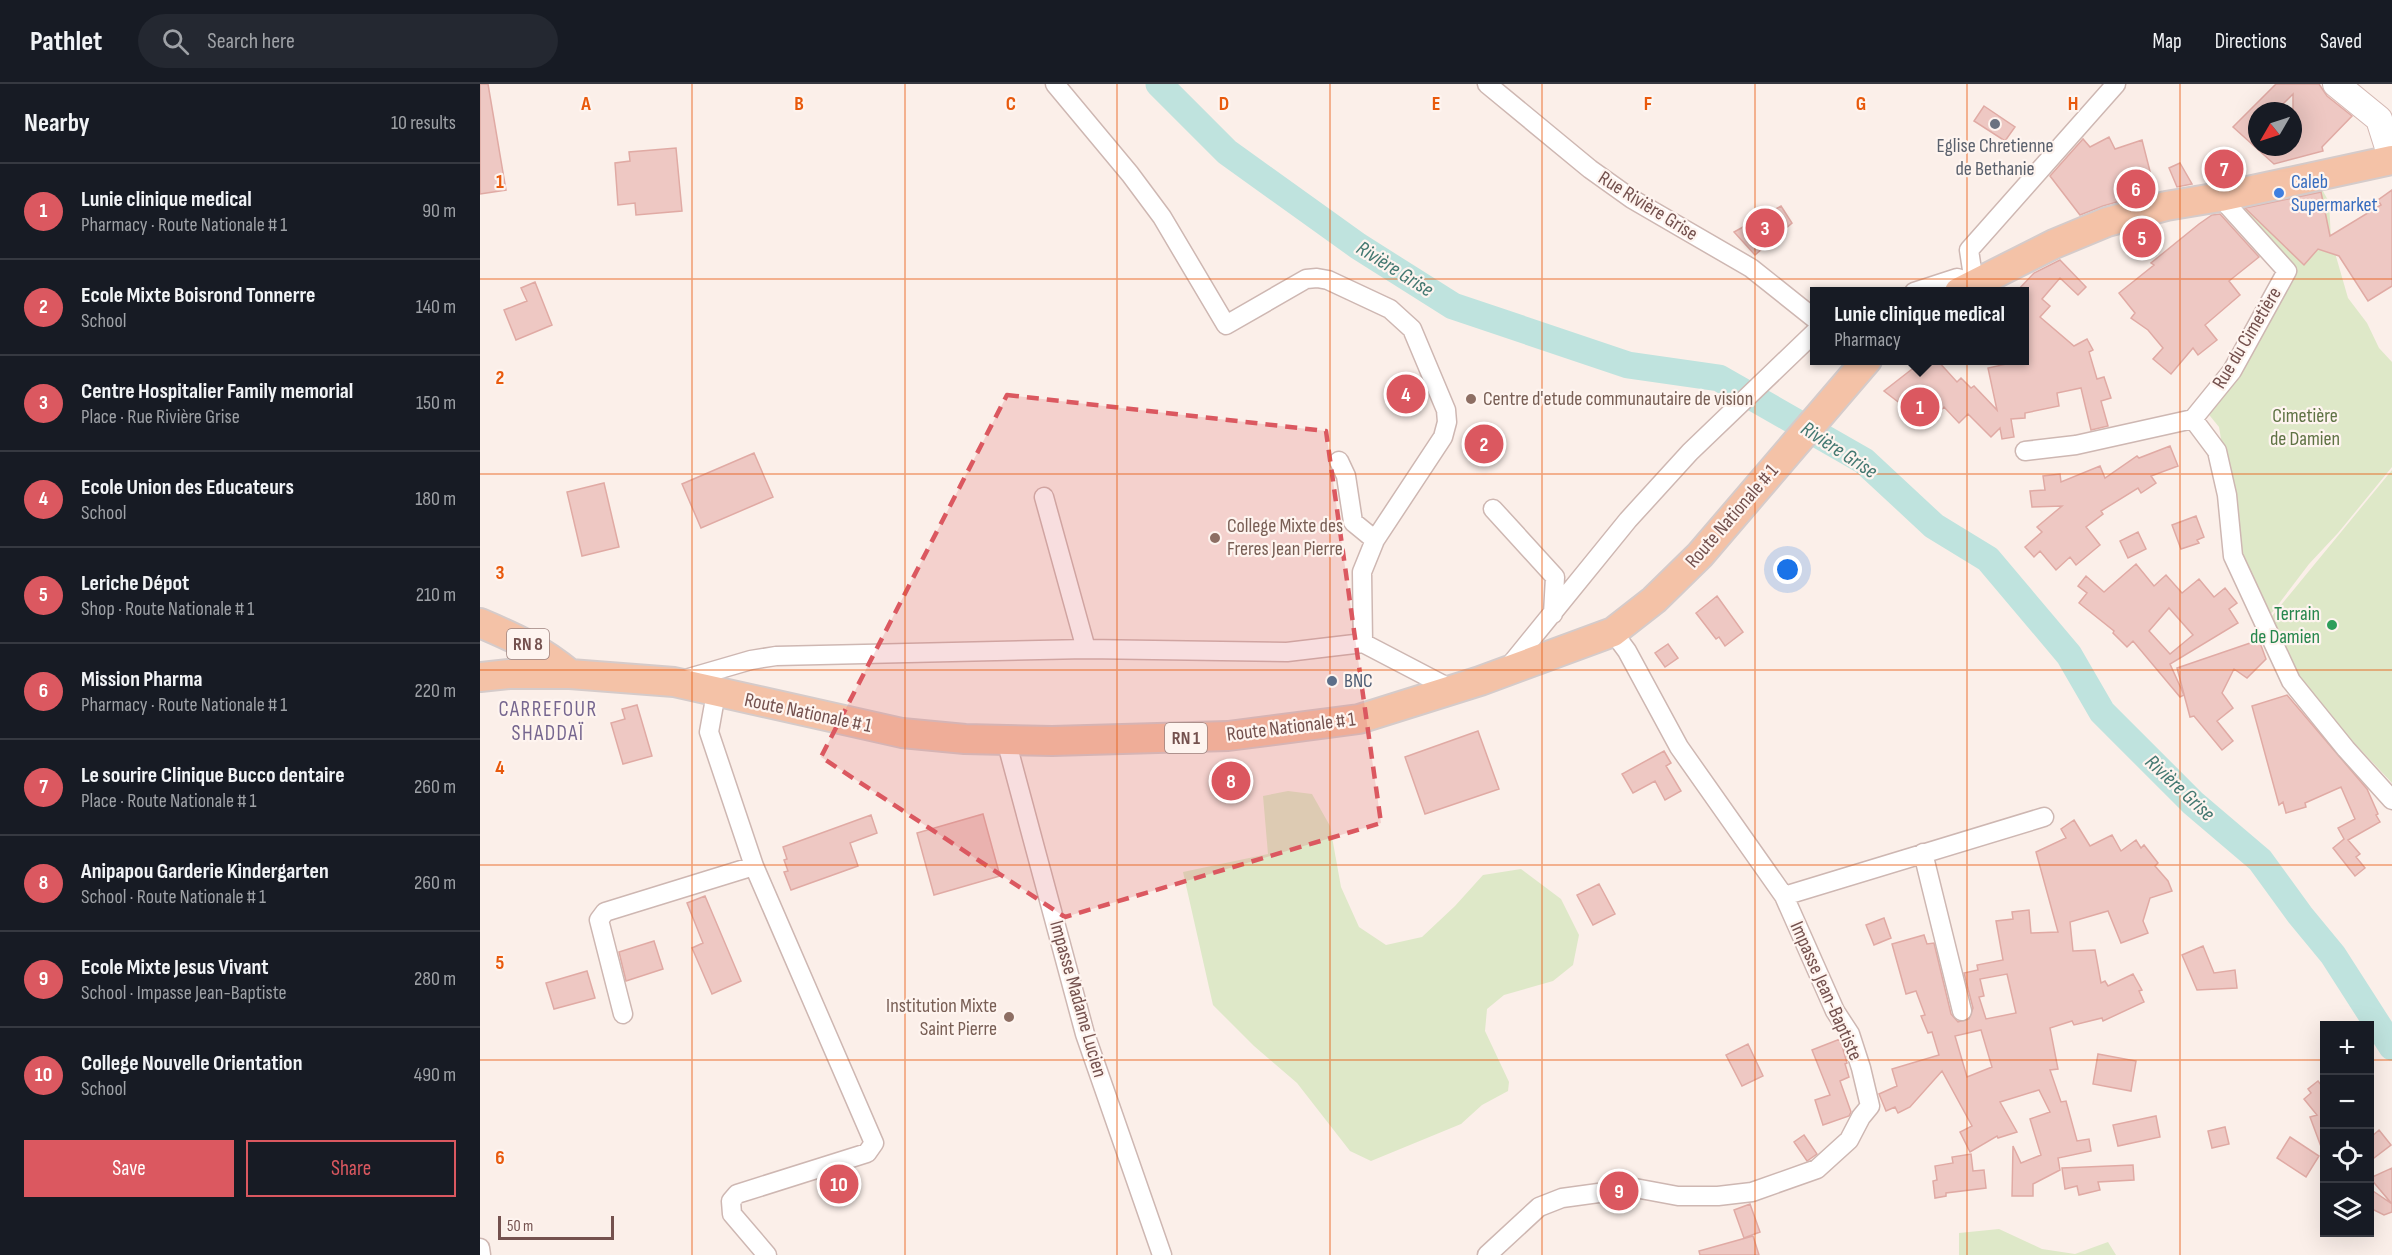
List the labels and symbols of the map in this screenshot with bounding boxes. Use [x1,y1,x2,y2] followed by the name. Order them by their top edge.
[580,92,591,116] text: A
[794,92,804,116] text: B
[1006,92,1016,116] text: C
[1219,92,1229,116] text: D
[1432,92,1440,116] text: E
[1644,92,1652,116] text: F
[1856,92,1866,116] text: G
[2068,92,2078,116] text: H
[2248,102,2302,156] north arrow
[1988,117,2002,131] marker: Eglise Chretienne de Bethanie
[1936,134,2054,181] place label: Eglise Chretienne de Bethanie
[2204,146,2244,191] pin: 7
[1594,166,1702,246] street label: Rue Rivière Grise
[2116,166,2156,212] pin: 6
[496,170,504,194] text: 1
[2291,170,2378,217] place label: Caleb Supermarket
[2272,186,2286,200] marker: Caleb Supermarket
[1746,206,1784,250] pin: 3
[2122,216,2162,260] pin: 5
[1352,236,1438,302] water label: Rivière Grise
[2207,283,2287,393] street label: Rue du Cimetière
[496,366,504,390] text: 2
[1386,372,1426,416] pin: 4
[1900,384,1940,430] pin: 1
[1483,387,1753,411] place label: Centre d'etude communautaire de vision
[1464,392,1478,406] marker: Centre d'etude communautaire de vision
[2270,404,2340,451] park label: Cimetière de Damien
[1796,416,1882,484] water label: Rivière Grise
[1464,422,1504,466] pin: 2
[1681,459,1783,573] street label: Route Nationale # 1
[1227,514,1343,561] place label: College Mixte des Freres Jean Pierre
[1208,531,1222,545] marker: College Mixte des Freres Jean Pierre
[1773,555,1802,584] your location
[496,561,505,585] text: 3
[2250,602,2320,649] place label: Terrain de Damien
[2325,618,2339,632] marker: Terrain de Damien
[507,629,549,659] road number: RN 8
[1344,669,1373,693] place label: BNC
[1325,674,1339,688] marker: BNC
[742,688,874,738] street label: Route Nationale # 1
[498,697,598,746] district label: CARREFOUR SHADDAÏ
[1225,707,1357,747] street label: Route Nationale # 1
[1165,723,1207,753] road number: RN 1
[2140,750,2220,826] water label: Rivière Grise
[495,756,505,780] text: 4
[1212,758,1251,804] pin: 8
[1044,918,1112,1080] street label: Impasse Madame Lucien
[1785,918,1867,1064] street label: Impasse Jean-Baptiste
[496,951,505,975] text: 5
[886,994,997,1041] place label: Institution Mixte Saint Pierre
[1002,1010,1016,1024] marker: Institution Mixte Saint Pierre
[495,1146,505,1170] text: 6
[820,1162,858,1206] pin: 10
[1600,1168,1638,1214] pin: 9
[498,1213,614,1240] scale bar

